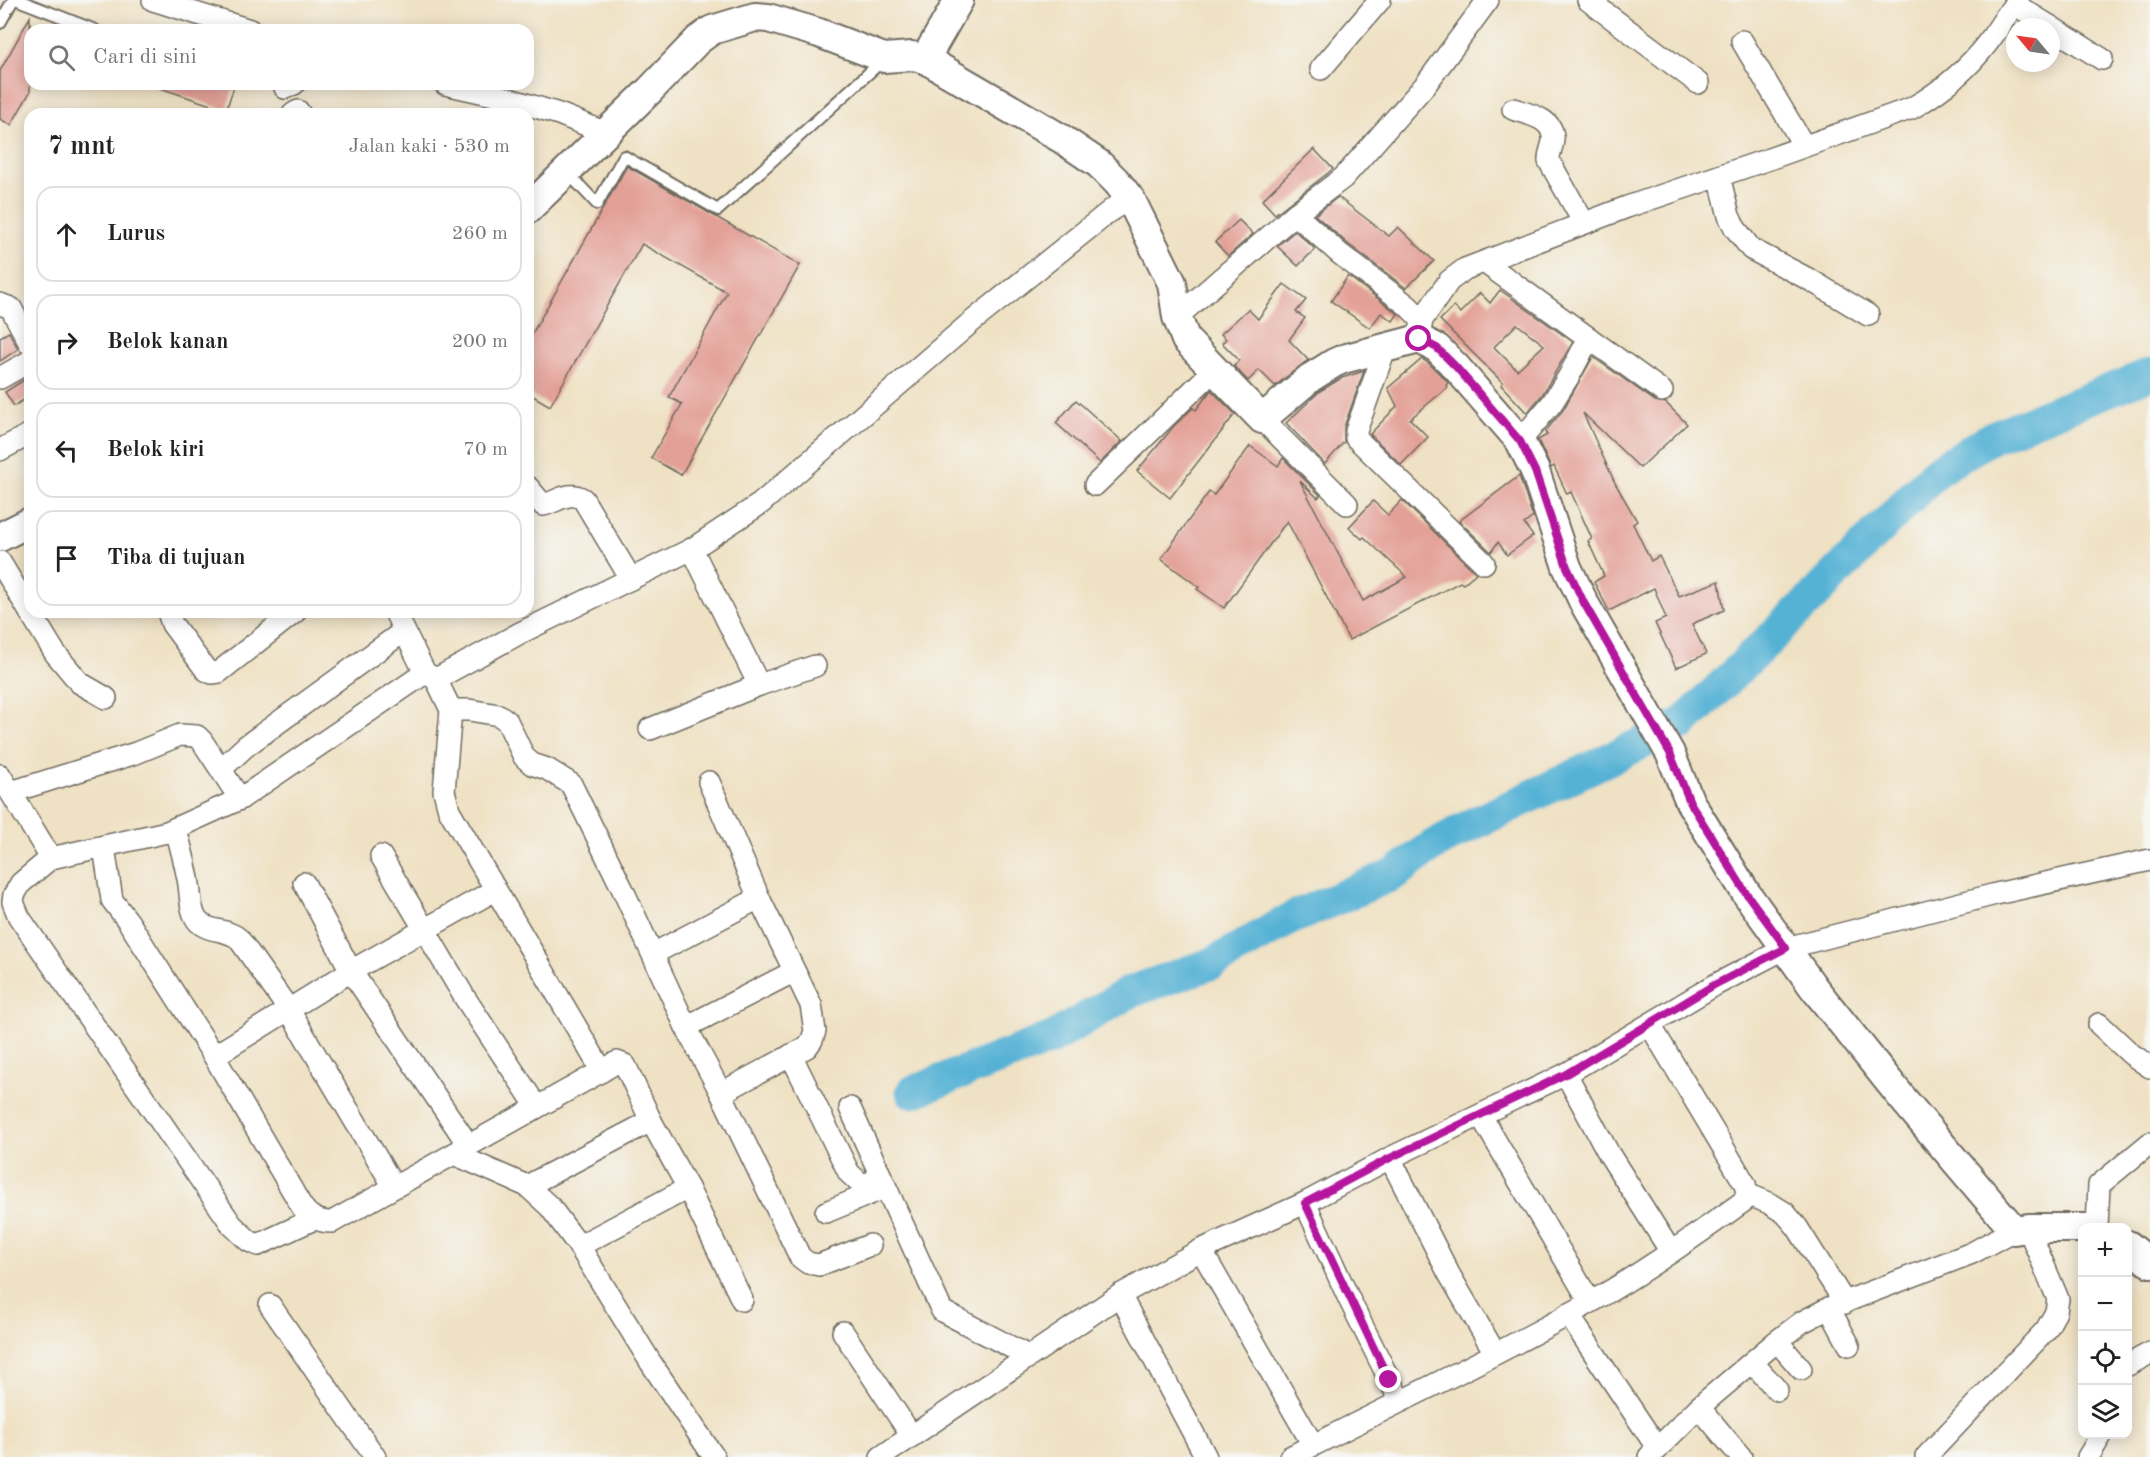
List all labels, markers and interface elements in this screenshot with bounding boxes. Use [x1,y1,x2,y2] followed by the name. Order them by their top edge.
[2006,18,2060,72] north arrow
[24,24,534,90] search box
[45,41,78,74] icon: search
[93,46,197,68] text: Cari di sini
[48,134,115,160] text: 7 mnt
[348,137,510,157] text: Jalan kaki · 530 m
[50,218,83,251] icon: ahead
[107,223,165,245] text: Lurus
[452,224,508,244] text: 260 m
[1405,325,1431,351] route start
[50,326,83,359] icon: right
[107,331,229,353] text: Belok kanan
[452,332,508,352] text: 200 m
[50,434,83,467] icon: left
[107,439,204,461] text: Belok kiri
[463,440,508,460] text: 70 m
[50,542,83,575] icon: arrive
[107,547,245,569] text: Tiba di tujuan
[2078,1223,2132,1439] map controls
[2078,1223,2132,1277] button: +
[2078,1277,2132,1331] button: −
[2078,1331,2132,1385] button: locate
[1375,1366,1401,1392] route end
[2078,1385,2132,1439] button: layers

